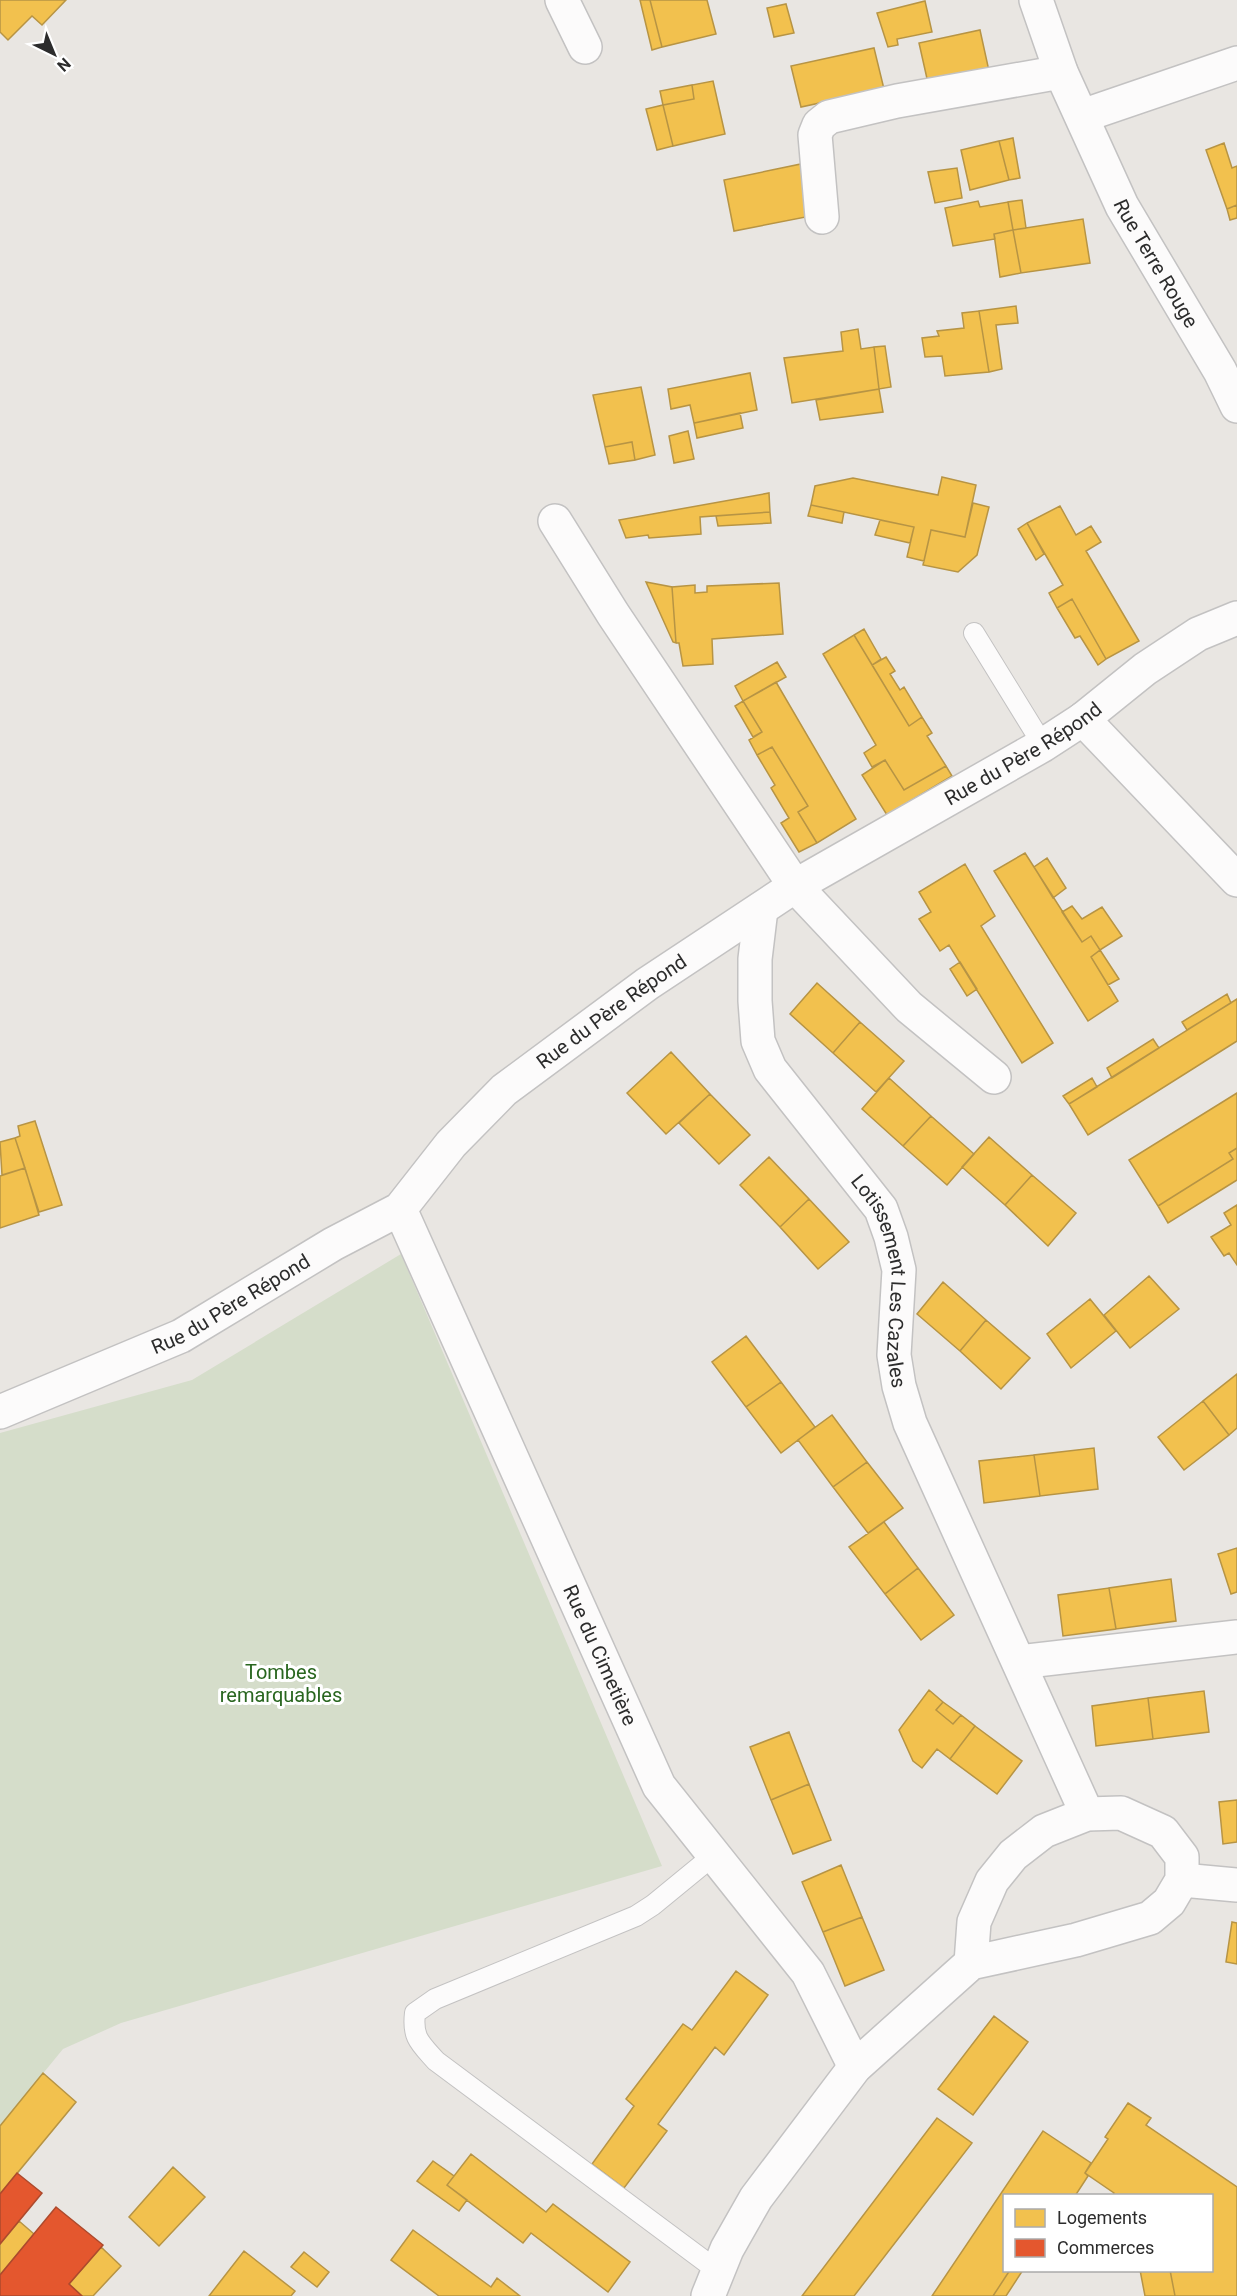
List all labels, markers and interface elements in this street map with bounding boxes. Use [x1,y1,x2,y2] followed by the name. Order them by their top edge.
[24,24,84,84] north arrow
[53,54,74,75] text: N
[1108,195,1204,332] street label: Rue Terre Rouge
[940,697,1106,810] street label: Rue du Père Répond
[532,949,691,1074] street label: Rue du Père Répond
[846,1169,911,1389] street label: Lotissement Les Cazales
[148,1249,314,1359] street label: Rue du Père Répond
[558,1581,642,1729] street label: Rue du Cimetière
[220,1660,342,1707] park label: Tombes remarquables
[1003,2194,1213,2272] legend
[1057,2207,1147,2228] text: Logements
[1057,2237,1154,2258] text: Commerces

